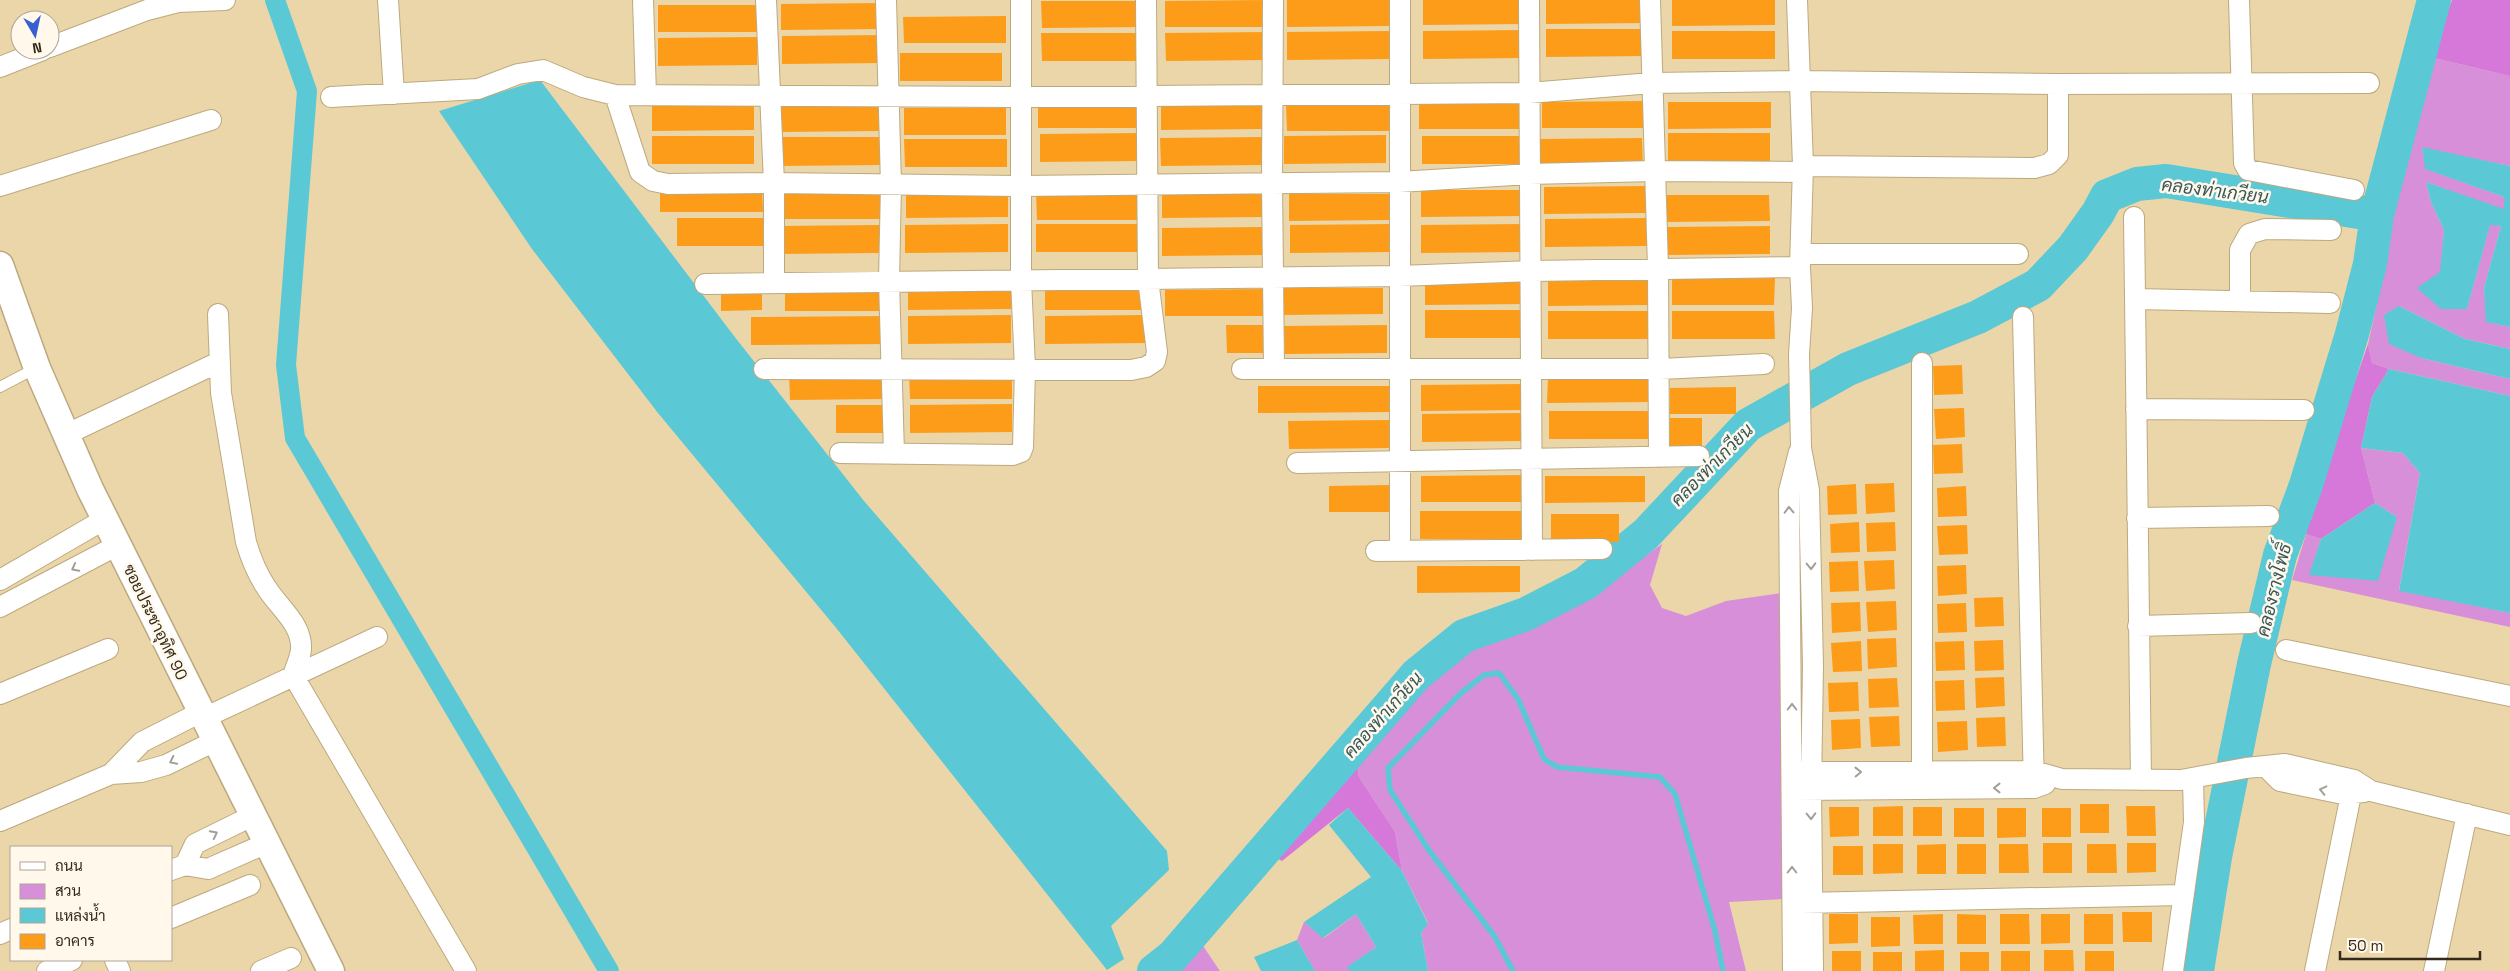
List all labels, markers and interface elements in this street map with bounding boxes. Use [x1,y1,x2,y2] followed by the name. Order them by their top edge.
[10,10,60,60] north arrow
[31,38,43,57] text: N
[2160,172,2270,209] water label: คลองท่าเกวียน
[1665,417,1758,511] water label: คลองท่าเกวียน
[1784,506,1795,514] one-way arrow
[2247,536,2297,639] water label: คลองรางโพธิ์
[118,561,193,684] street label: ซอยประชาอุทิศ 90
[71,562,80,572] one-way arrow
[1806,562,1816,570] one-way arrow
[1337,666,1428,762] water label: คลองท่าเกวียน
[1787,703,1797,711] one-way arrow
[169,755,178,765] one-way arrow
[1854,767,1862,777] one-way arrow
[1993,783,2000,793] one-way arrow
[2318,785,2327,796] one-way arrow
[1806,812,1817,820] one-way arrow
[209,830,218,840] one-way arrow
[10,846,172,961] legend
[55,856,83,875] text: ถนน
[1787,866,1797,874] one-way arrow
[55,881,81,900] text: สวน
[55,903,106,925] text: แหล่งน้ำ
[2340,928,2480,960] scale bar
[55,931,95,950] text: อาคาร
[2348,936,2383,955] text: 50 m

